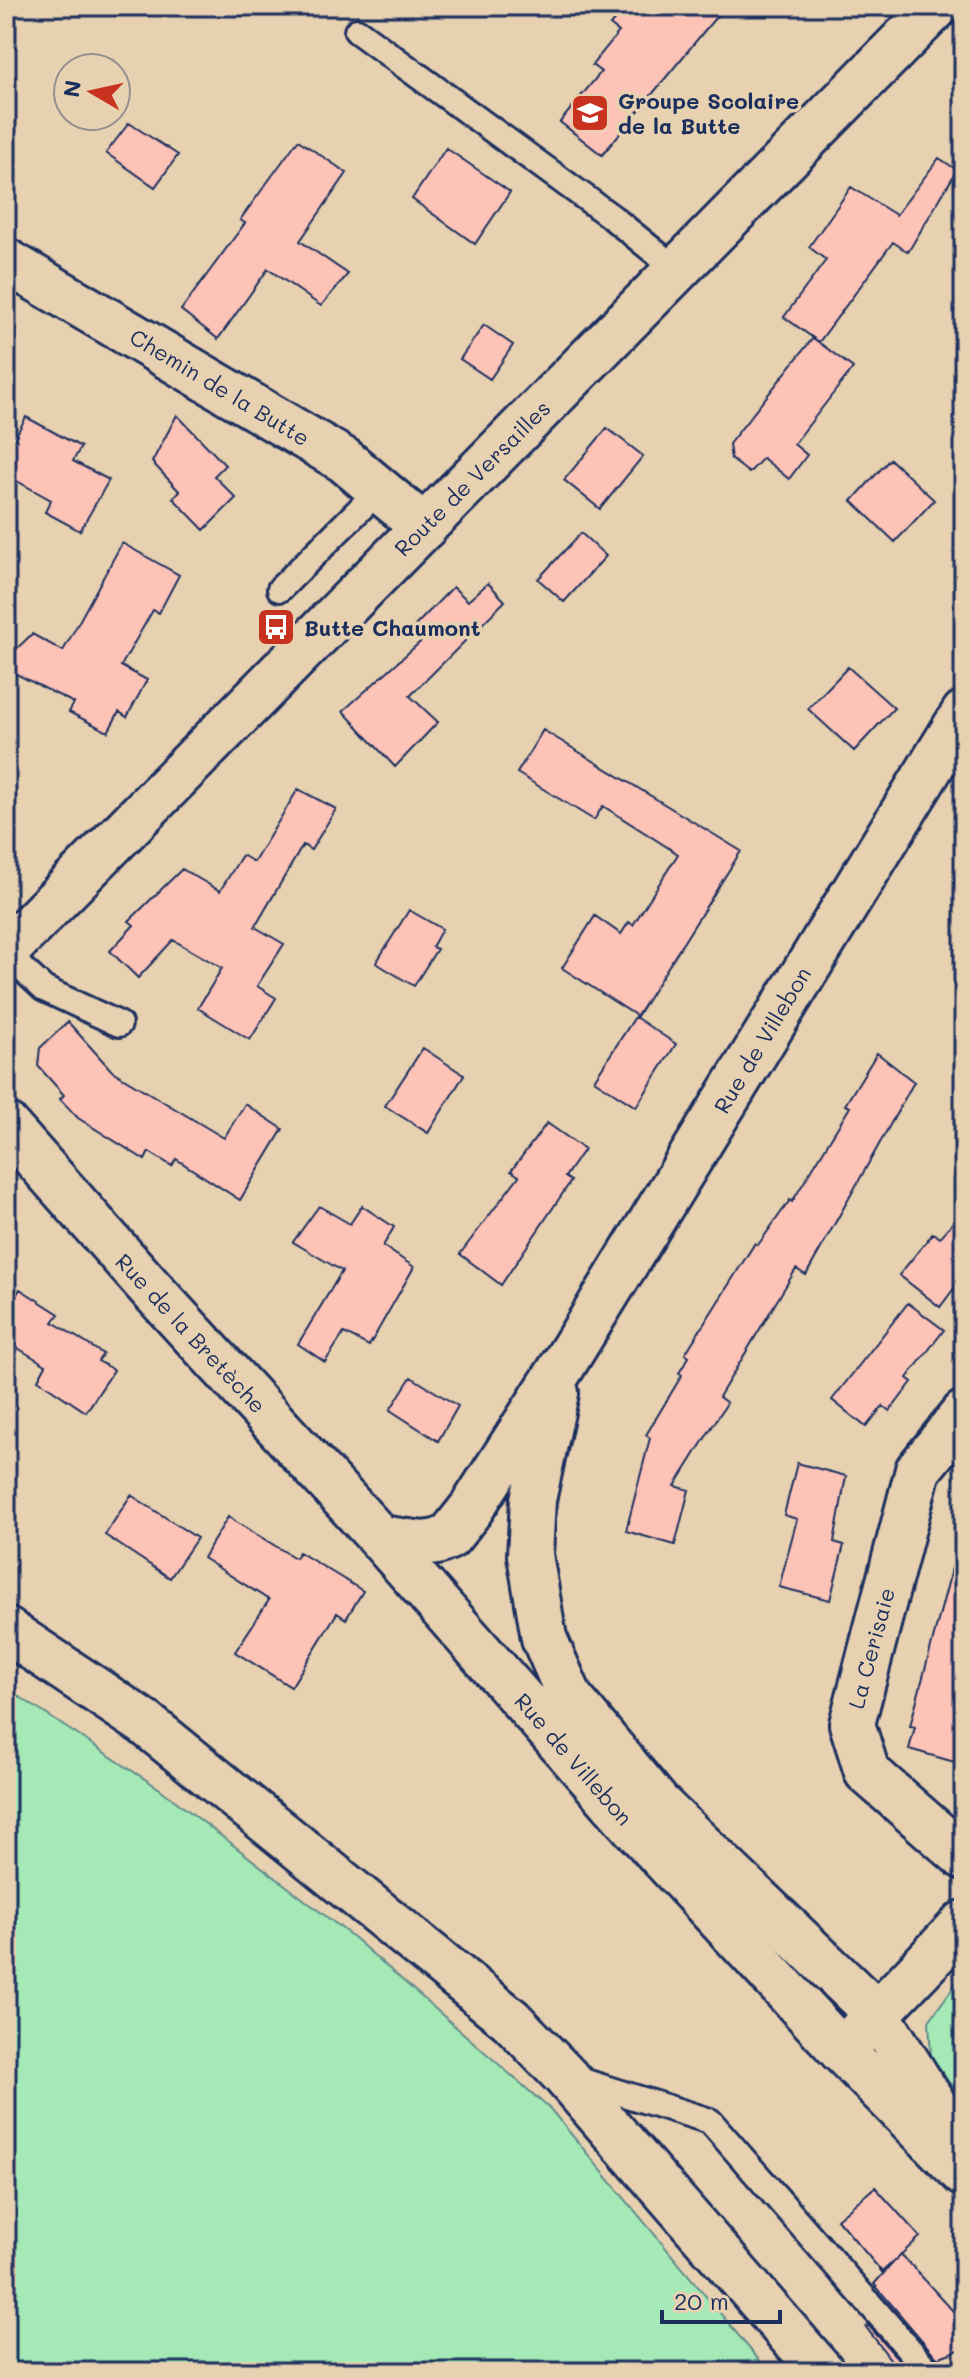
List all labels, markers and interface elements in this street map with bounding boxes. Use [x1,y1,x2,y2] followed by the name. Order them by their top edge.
[52,52,132,132] north arrow
[56,78,87,99] text: N
[618,86,799,140] place label: Groupe Scolaire de la Butte
[569,92,611,134] school or university icon: Groupe Scolaire de la Butte
[125,322,315,452] street label: Chemin de la Butte
[388,394,556,562] street label: Route de Versailles
[255,606,297,648] bus stop icon: Butte Chaumont
[304,613,481,642] place label: Butte Chaumont
[707,961,817,1119] street label: Rue de Villebon
[109,1247,273,1419] street label: Rue de la Bretèche
[841,1584,901,1712] street label: La Cerisaie
[509,1687,639,1831] street label: Rue de Villebon
[662,2274,780,2324] scale bar
[674,2285,729,2316] text: 20 m

